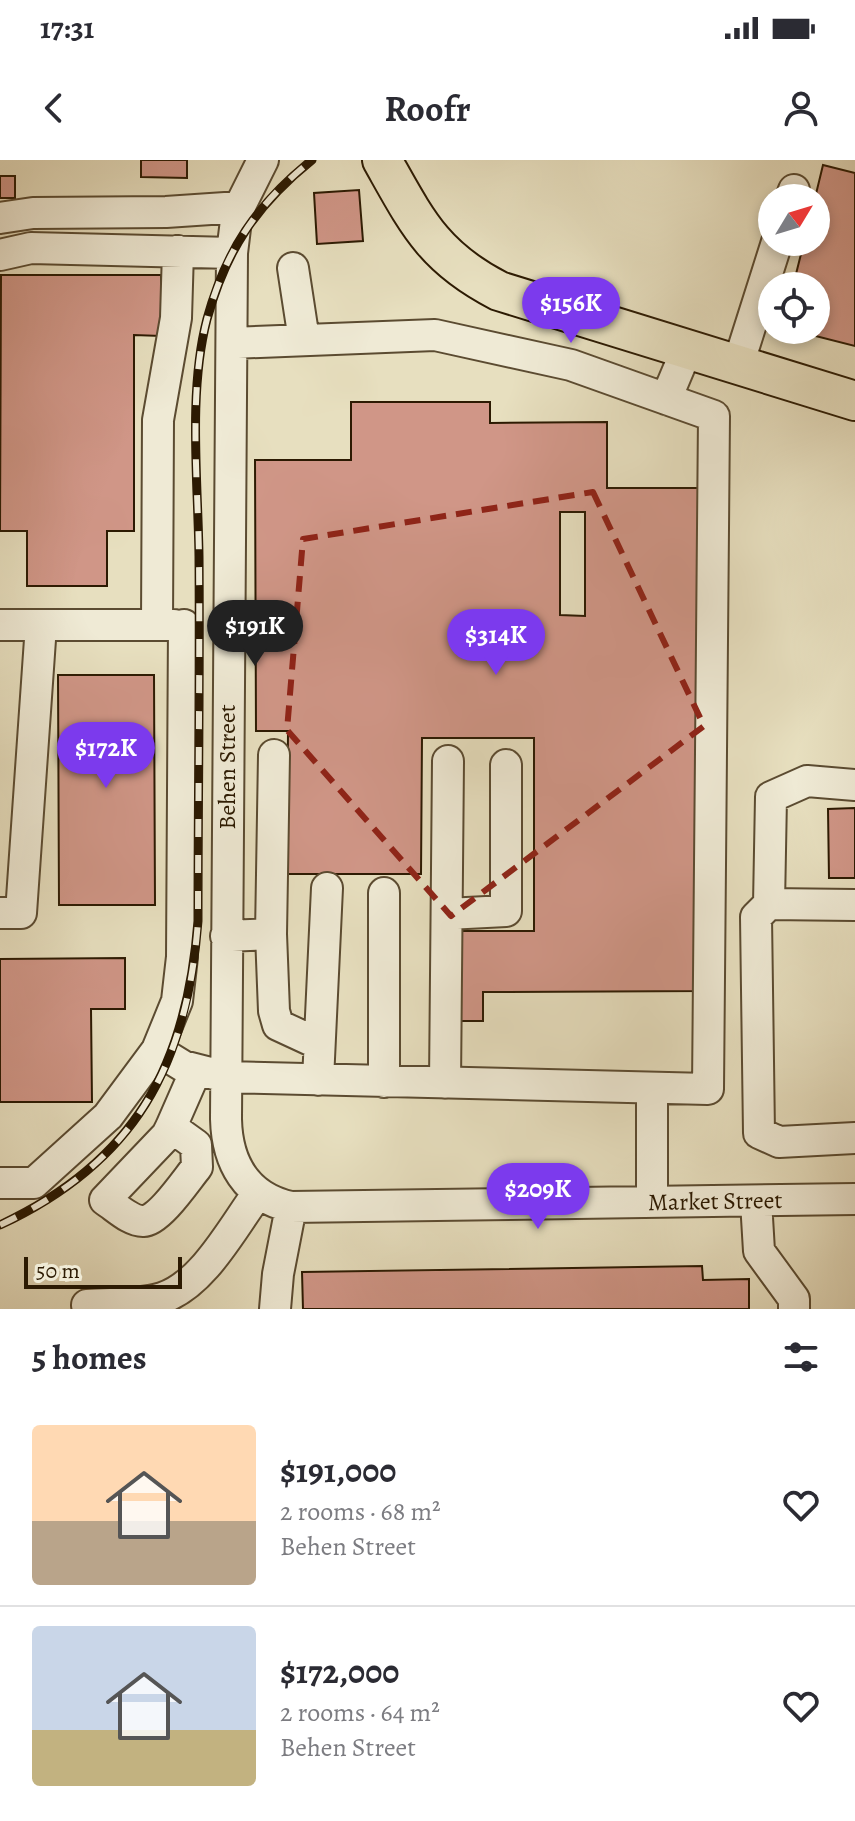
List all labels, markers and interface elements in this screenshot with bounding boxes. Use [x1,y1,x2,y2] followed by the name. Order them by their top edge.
[40,8,94,48] text: 17:31
[384,84,471,133] text: Roofr
[32,86,76,130] icon: back
[779,86,823,130] icon: person
[758,184,830,256] north arrow
[758,184,830,344] map controls
[758,272,830,344] button: locate
[515,277,627,345] pin: $156K
[540,285,602,320] text: $156K
[199,600,311,668] pin: $191K
[225,608,285,643] text: $191K
[440,609,552,677] pin: $314K
[465,617,527,652] text: $314K
[211,704,243,830] street label: Behen Street
[50,722,162,790] pin: $172K
[75,730,137,765] text: $172K
[482,1163,594,1231] pin: $209K
[505,1171,571,1206] text: $209K
[648,1184,783,1218] street label: Market Street
[24,1253,182,1289] scale bar
[36,1256,80,1286] text: 50 m
[32,1334,147,1381] text: 5 homes
[779,1335,823,1379] icon: filters
[280,1447,396,1494] text: $191,000
[96,1457,192,1553] icon: home
[779,1483,823,1527] icon: heart
[280,1494,441,1529] text: 2 rooms · 68 m²
[280,1529,416,1564] text: Behen Street
[280,1648,399,1695] text: $172,000
[96,1658,192,1754] icon: home
[779,1684,823,1728] icon: heart
[280,1695,440,1730] text: 2 rooms · 64 m²
[280,1730,416,1765] text: Behen Street

